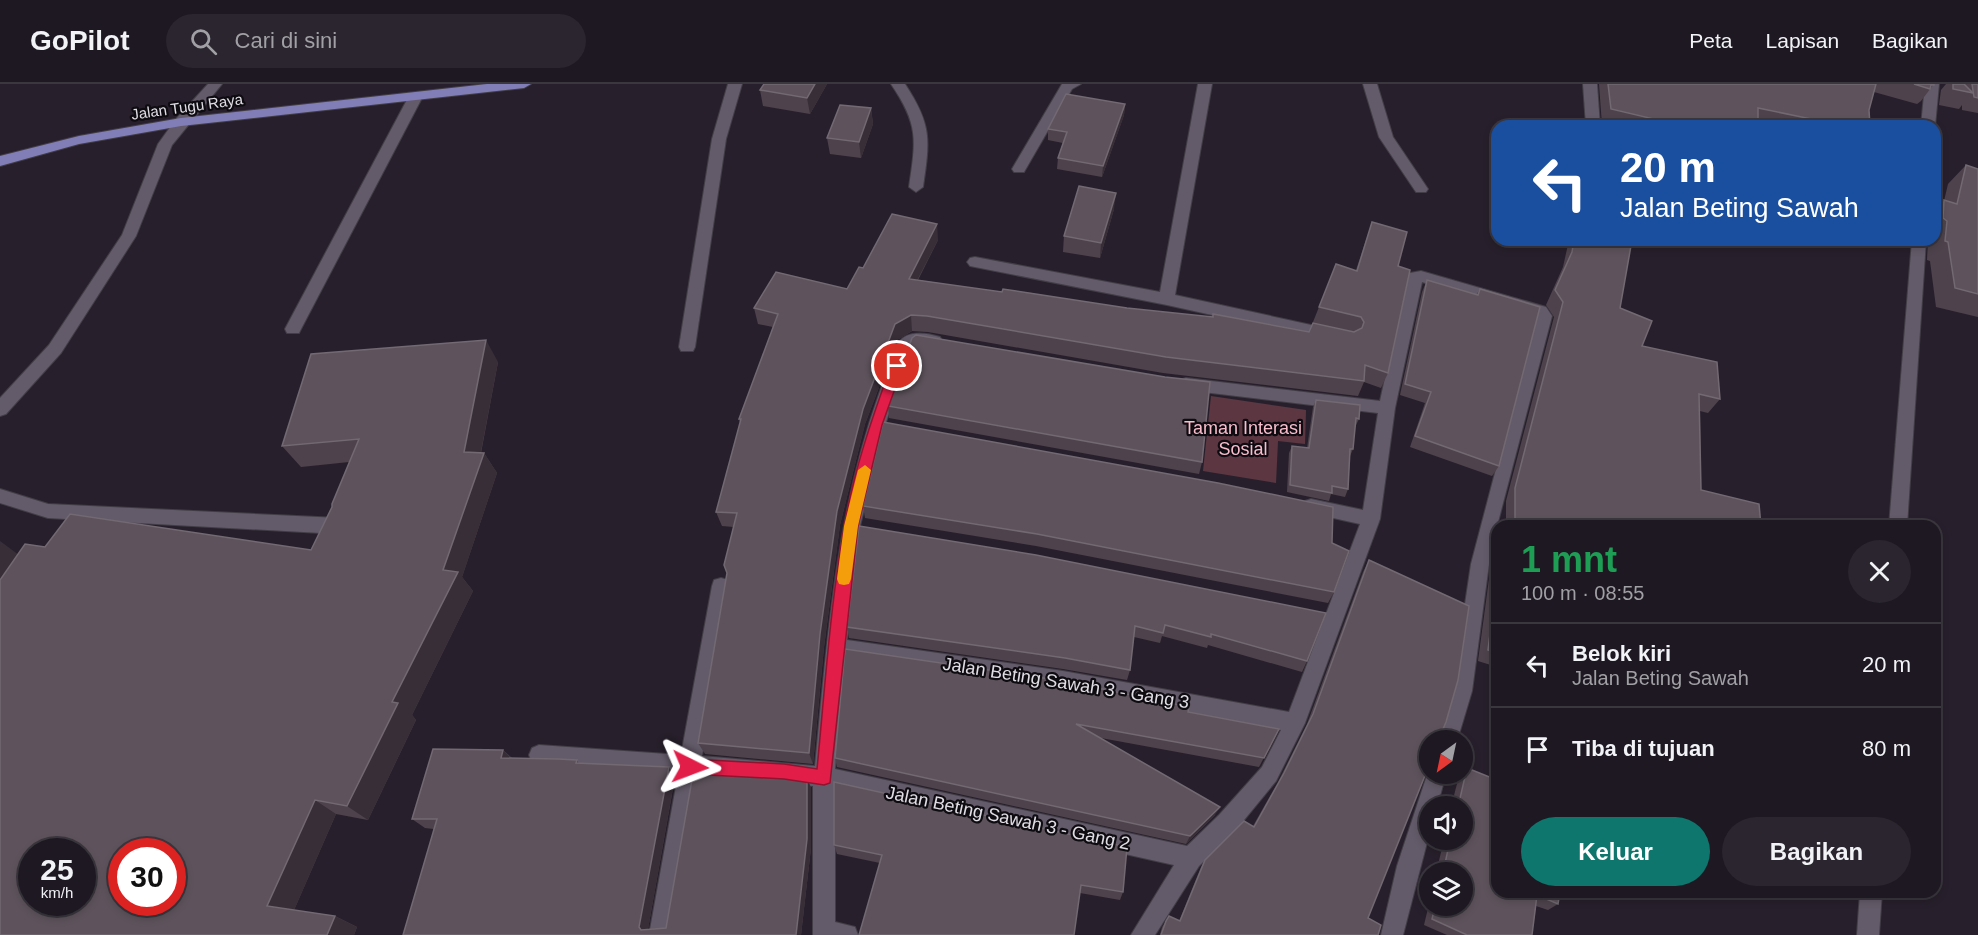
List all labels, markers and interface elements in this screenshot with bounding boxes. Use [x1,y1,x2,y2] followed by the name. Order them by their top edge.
[166,14,586,68] search box
[30,25,130,56] text: GoPilot
[187,25,220,58] icon: search
[235,28,337,53] text: Cari di sini
[1689,29,1733,52] text: Peta
[1766,29,1839,52] text: Lapisan
[1872,29,1948,52] text: Bagikan
[130,90,245,123] street label: Jalan Tugu Raya
[1521,144,1599,222] icon: left
[1620,144,1716,191] text: 20 m
[1620,193,1859,223] text: Jalan Beting Sawah
[871,340,922,391] pin
[880,349,913,382] icon: arrive
[1184,418,1302,459] park label: Taman Interasi Sosial
[1521,539,1617,580] text: 1 mnt
[1848,540,1911,603] button: close
[1521,582,1644,604] text: 100 m · 08:55
[1572,641,1671,666] text: Belok kiri
[1521,649,1554,682] icon: left
[1862,652,1911,677] text: 20 m
[941,654,1191,712] street label: Jalan Beting Sawah 3 - Gang 3
[1572,667,1749,689] text: Jalan Beting Sawah
[1419,730,1473,784] north arrow
[1419,730,1473,916] map controls
[1521,733,1554,766] icon: arrive
[658,735,722,799] position arrow
[1572,736,1715,761] text: Tiba di tujuan
[1862,736,1911,761] text: 80 m
[884,782,1132,854] street label: Jalan Beting Sawah 3 - Gang 2
[1419,796,1473,850] button: sound
[1521,817,1710,886] button: Keluar
[1722,817,1911,886] button: Bagikan
[108,838,186,916] speed limit sign: 30
[40,853,74,886] text: 25
[1419,862,1473,916] button: layers
[41,884,73,901] text: km/h

